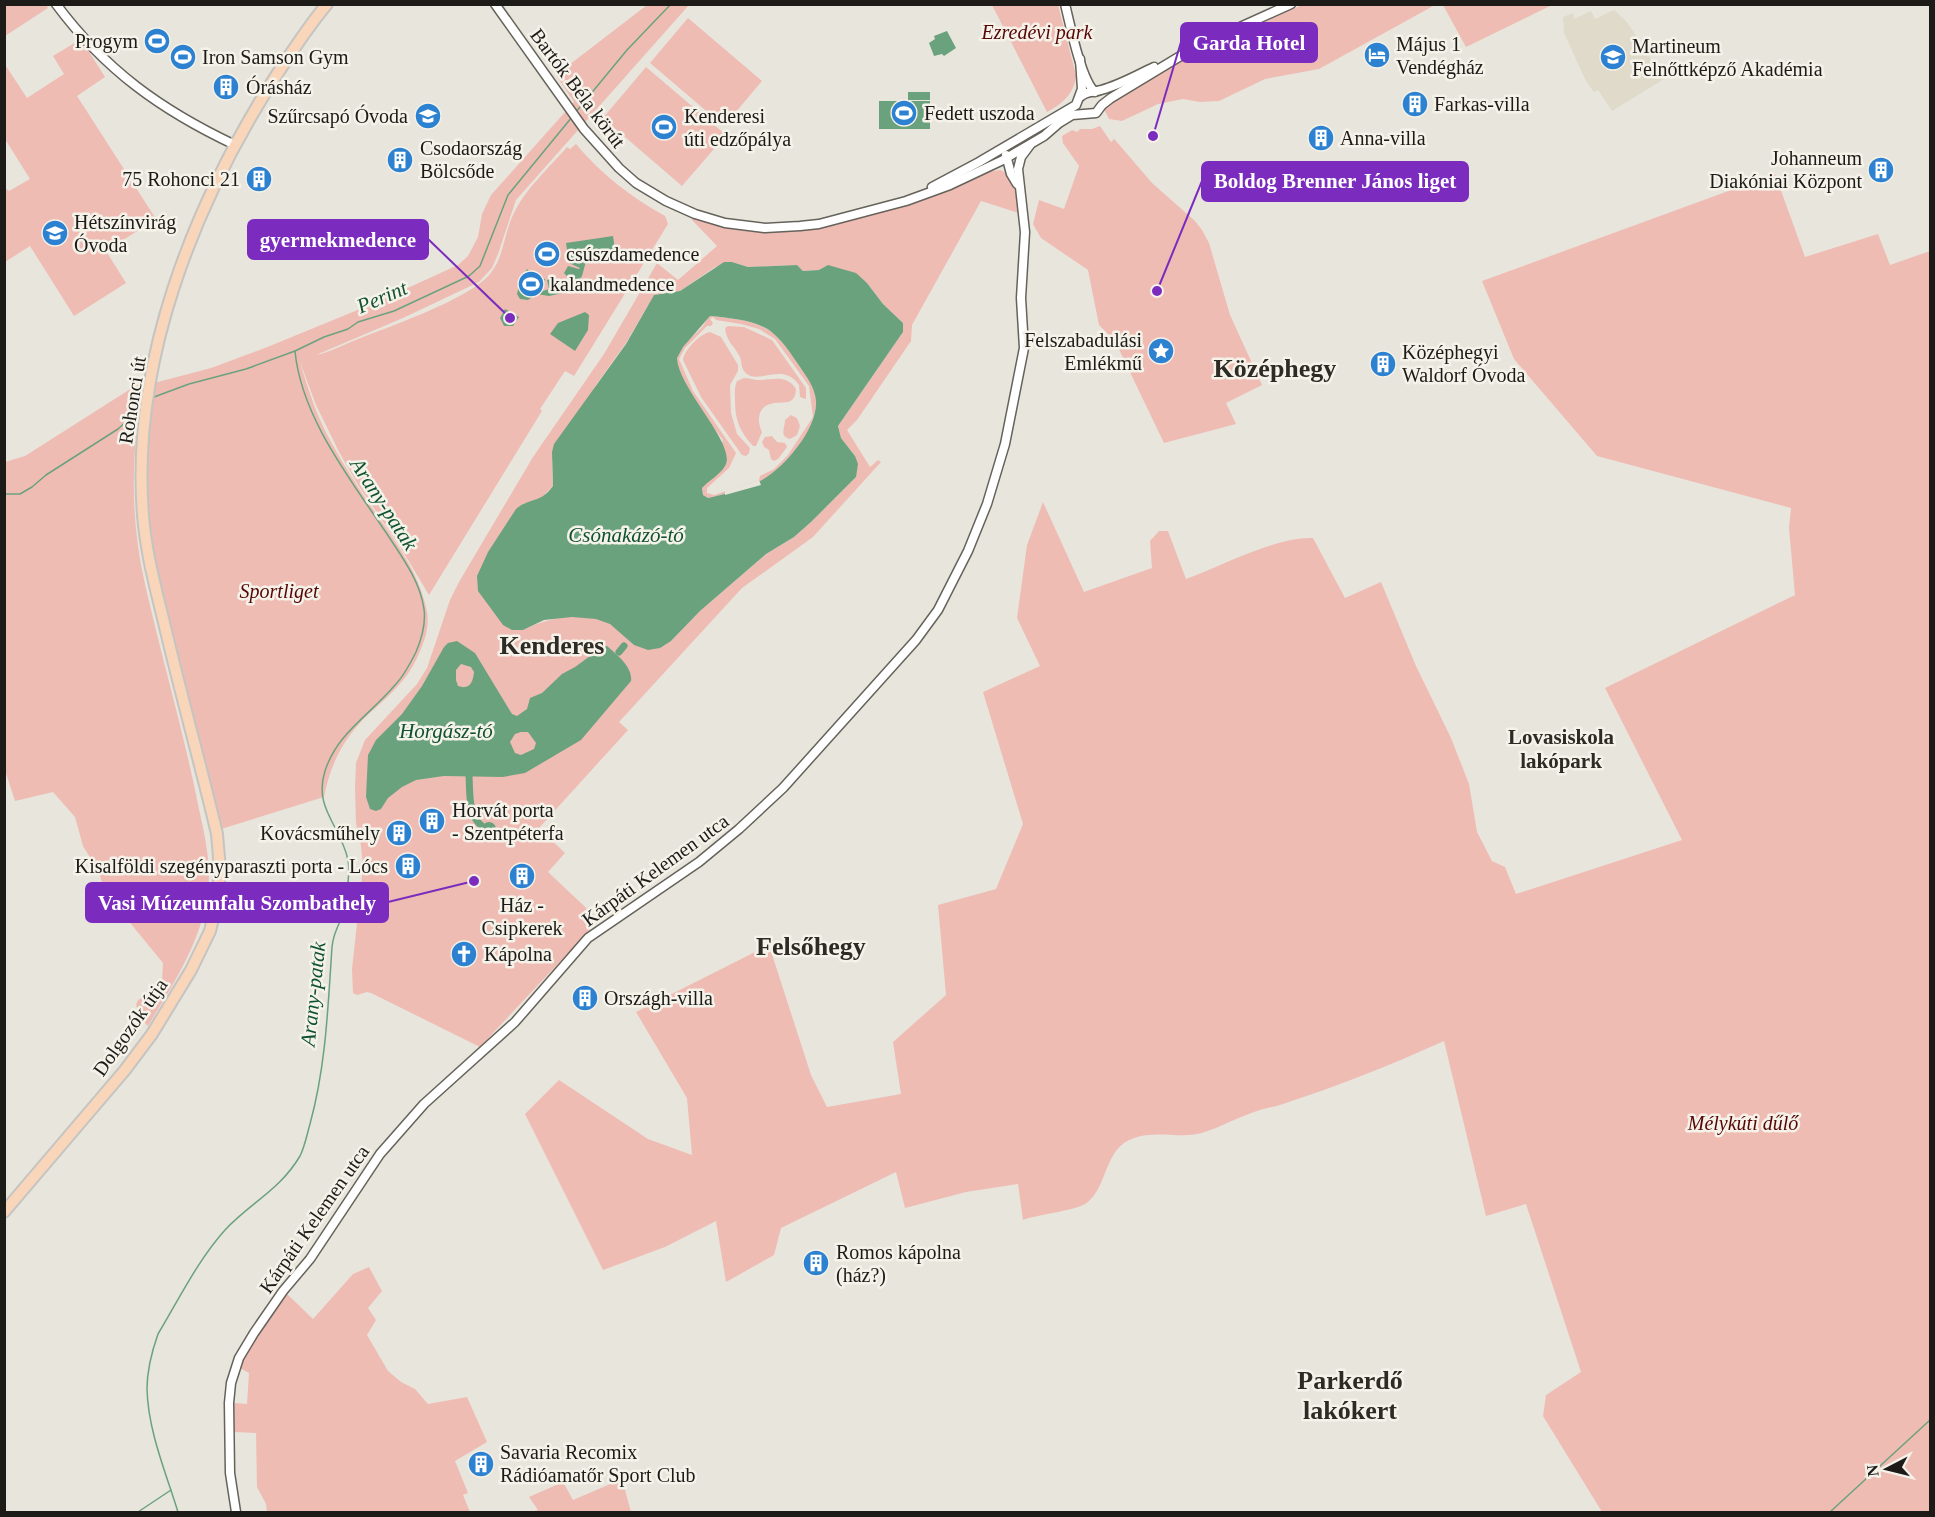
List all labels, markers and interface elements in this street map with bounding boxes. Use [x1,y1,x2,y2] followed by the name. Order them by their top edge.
[981,21,1094,44] park label: Ezredévi park
[1181,23,1317,62] callout: Garda Hotel
[526,24,630,152] street label: Bartók Béla körút
[142,26,172,56] sports icon: Progym
[75,30,138,53] place label: Progym
[1193,31,1305,55] text: Garda Hotel
[1396,33,1484,79] place label: Május 1 Vendégház
[1632,35,1823,81] place label: Martineum Felnőttképző Akadémia
[1362,40,1392,70] hotel icon: Május 1 Vendégház
[168,42,198,72] sports icon: Iron Samson Gym
[1598,42,1628,72] school or university icon: Martineum Felnőttképző Akadémia
[202,46,349,69] place label: Iron Samson Gym
[211,72,241,102] building icon: Órásház
[246,75,312,98] place label: Órásház
[1400,89,1430,119] building icon: Farkas-villa
[1434,93,1530,115] place label: Farkas-villa
[889,98,919,128] sports icon: Fedett uszoda
[413,101,443,131] school or university icon: Szűrcsapó Óvoda
[924,102,1035,124] place label: Fedett uszoda
[267,104,408,128] place label: Szűrcsapó Óvoda
[684,105,791,151] place label: Kenderesi úti edzőpálya
[649,112,679,142] sports icon: Kenderesi úti edzőpálya
[1306,123,1336,153] building icon: Anna-villa
[1340,127,1426,149] place label: Anna-villa
[420,137,522,182] place label: Csodaország Bölcsőde
[385,145,415,175] building icon: Csodaország Bölcsőde
[1709,147,1862,193] place label: Johanneum Diakóniai Központ
[1866,155,1896,185] building icon: Johanneum Diakóniai Központ
[1202,162,1468,201] callout: Boldog Brenner János liget
[244,164,274,194] building icon: 75 Rohonci 21
[122,168,240,190] place label: 75 Rohonci 21
[1214,169,1456,193] text: Boldog Brenner János liget
[74,211,176,256] place label: Hétszínvirág Óvoda
[40,218,70,248] school or university icon: Hétszínvirág Óvoda
[248,220,428,259] callout: gyermekmedence
[260,228,416,252] text: gyermekmedence
[532,239,562,269] sports icon: csúszdamedence
[566,243,699,265] place label: csúszdamedence
[516,269,546,299] sports icon: kalandmedence
[550,273,674,295] place label: kalandmedence
[352,275,412,319] water label: Perint
[1024,329,1142,374] place label: Felszabadulási Emlékmű
[1146,336,1176,366] place icon: Felszabadulási Emlékmű
[1402,341,1525,386] place label: Középhegyi Waldorf Óvoda
[1368,349,1398,379] building icon: Középhegyi Waldorf Óvoda
[114,354,150,445] street label: Rohonci út
[1214,354,1336,383] district label: Középhegy
[344,452,423,555] water label: Arany-patak
[568,523,684,547] water label: Csónakázó-tó
[240,580,319,603] park label: Sportliget
[500,631,604,660] district label: Kenderes
[398,719,493,743] water label: Horgász-tó
[1508,725,1615,773] district label: Lovasiskola lakópark
[452,799,564,845] place label: Horvát porta - Szentpéterfa
[417,806,447,836] building icon: Horvát porta - Szentpéterfa
[578,809,733,931] street label: Kárpáti Kelemen utca
[384,818,414,848] building icon: Kovácsműhely
[260,822,380,845] place label: Kovácsműhely
[393,851,423,881] building icon: Kisalföldi szegényparaszti porta - Lócs
[75,855,388,878] place label: Kisalföldi szegényparaszti porta - Lócs
[507,861,537,891] building icon: Ház - Csipkerek
[86,883,388,922] callout: Vasi Múzeumfalu Szombathely
[98,891,377,915] text: Vasi Múzeumfalu Szombathely
[481,894,563,940] place label: Ház - Csipkerek
[756,932,866,961] district label: Felsőhegy
[449,939,479,969] church icon: Kápolna
[295,940,330,1049] water label: Arany-patak
[484,943,552,966] place label: Kápolna
[88,974,173,1081] street label: Dolgozók útja
[570,983,600,1013] building icon: Országh-villa
[604,987,713,1010] place label: Országh-villa
[1687,1112,1799,1135] park label: Mélykúti dűlő
[255,1141,374,1298] street label: Kárpáti Kelemen utca
[836,1241,961,1287] place label: Romos kápolna (ház?)
[801,1248,831,1278] building icon: Romos kápolna (ház?)
[1297,1366,1403,1425] district label: Parkerdő lakókert
[1857,1439,1917,1499] north arrow
[500,1441,696,1487] place label: Savaria Recomix Rádióamatőr Sport Club
[466,1449,496,1479] building icon: Savaria Recomix Rádióamatőr Sport Club
[1863,1464,1882,1478] text: N

